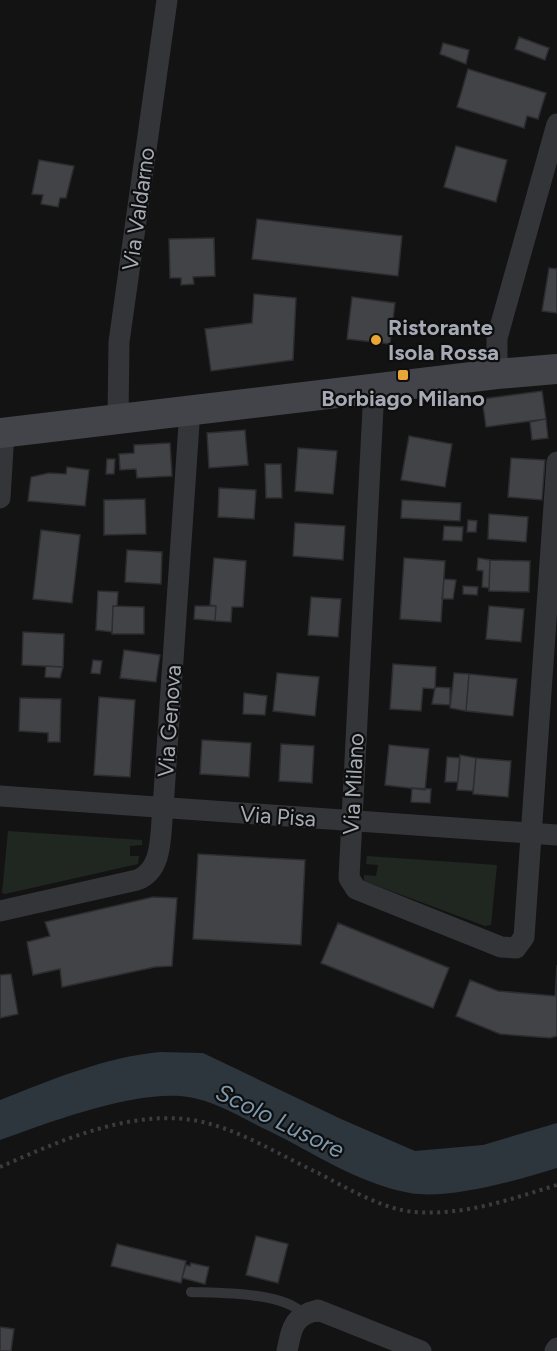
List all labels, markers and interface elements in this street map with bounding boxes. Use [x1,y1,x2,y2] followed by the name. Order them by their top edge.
[116,146,160,272] street label: Via Valdarno
[388,314,499,366] place label: Ristorante Isola Rossa
[369,333,383,347] marker: Ristorante Isola Rossa
[396,368,410,382] marker: Borbiago Milano
[321,385,485,412] place label: Borbiago Milano
[152,664,187,778] street label: Via Genova
[337,732,370,836] street label: Via Milano
[239,800,317,833] street label: Via Pisa
[211,1077,349,1164] water label: Scolo Lusore

